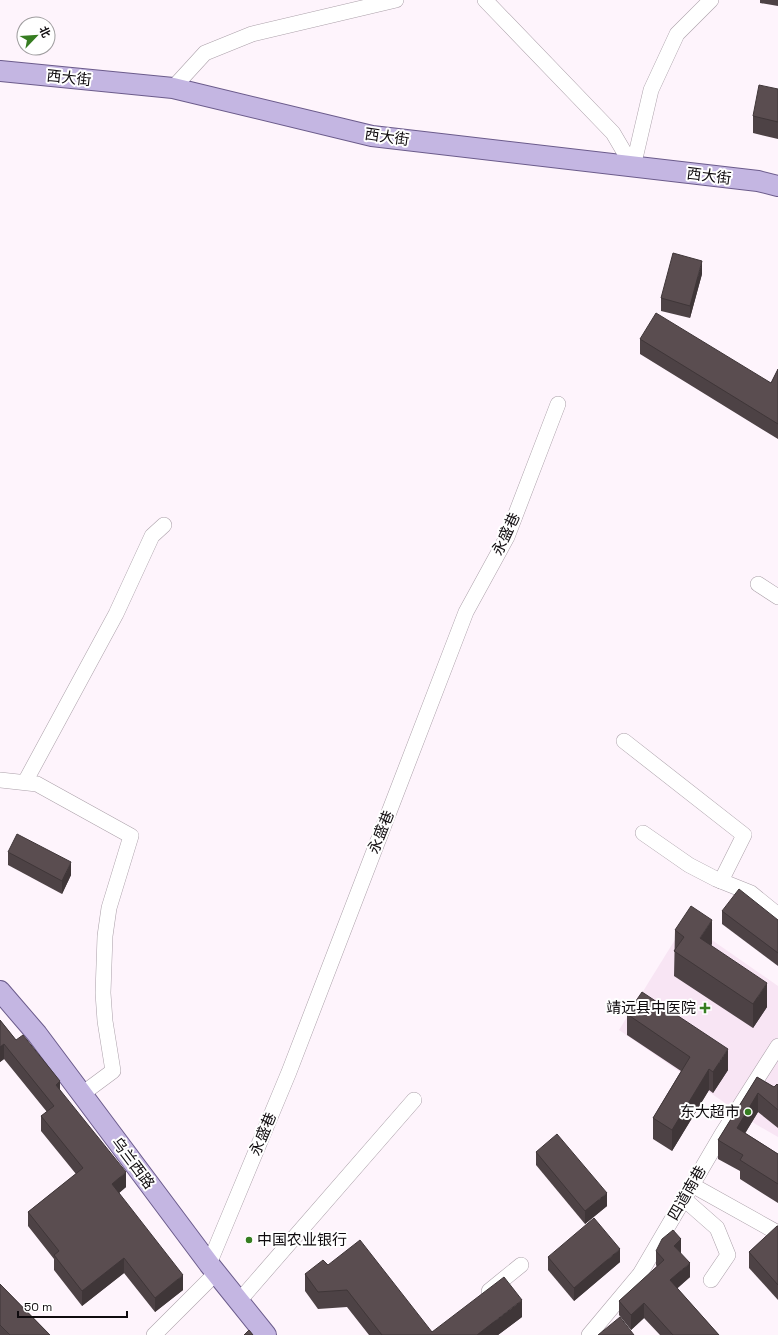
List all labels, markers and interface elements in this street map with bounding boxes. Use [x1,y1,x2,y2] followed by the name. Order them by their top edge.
[16,16,56,56] north arrow
[36,24,54,40] text: 北
[46,66,92,89] street label: 西大街
[363,124,411,149] street label: 西大街
[686,163,733,188] street label: 西大街
[487,509,524,558] street label: 永盛巷
[363,807,398,856] street label: 永盛巷
[606,998,696,1017] place label: 靖远县中医院
[699,1002,711,1014] marker: 靖远县中医院
[680,1102,740,1121] place label: 东大超市
[743,1107,753,1117] marker: 东大超市
[245,1109,280,1158] street label: 永盛巷
[108,1133,159,1192] street label: 乌兰西路
[663,1162,710,1223] street label: 四道南巷
[257,1230,347,1249] place label: 中国农业银行
[244,1235,254,1245] marker: 中国农业银行
[18,1293,127,1319] scale bar
[24,1299,52,1315] text: 50 m

